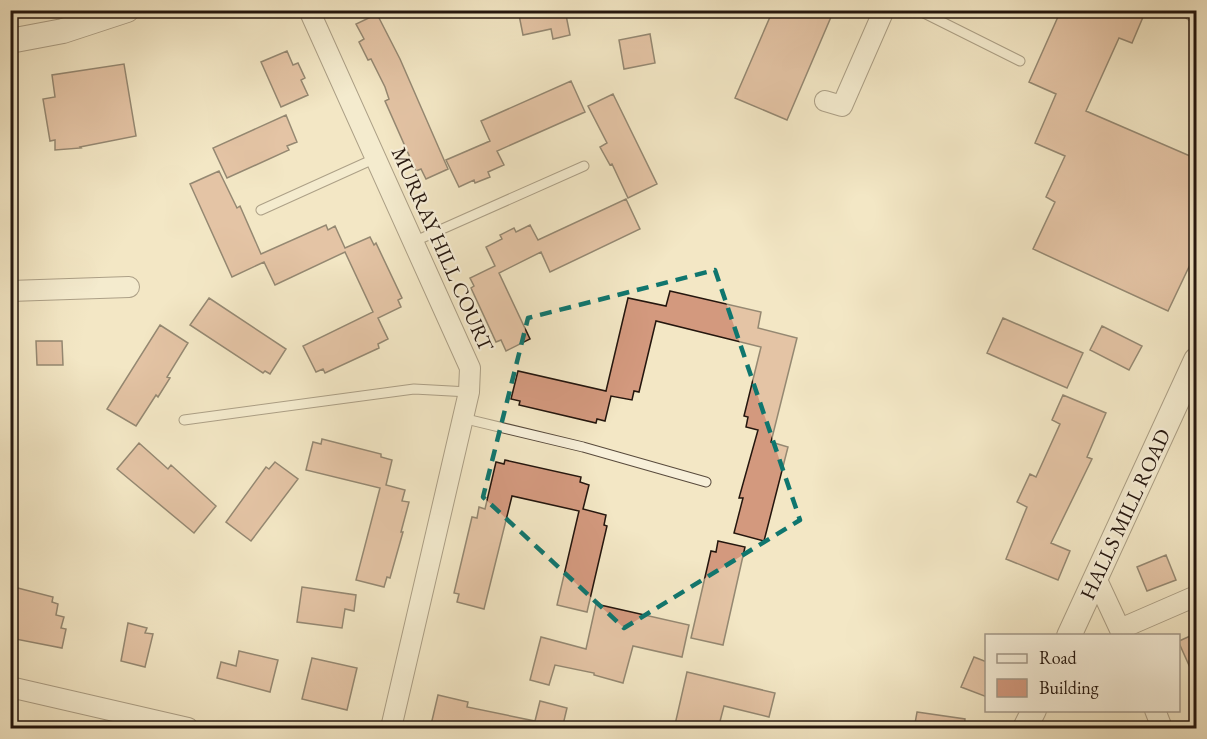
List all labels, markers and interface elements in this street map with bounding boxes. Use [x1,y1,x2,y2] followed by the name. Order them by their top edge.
[386,143,501,356] street label: MURRAY HILL COURT
[1074,424,1177,604] street label: HALLS MILL ROAD
[985,634,1180,712] legend
[1039,646,1078,669] text: Road
[1039,676,1099,699] text: Building

